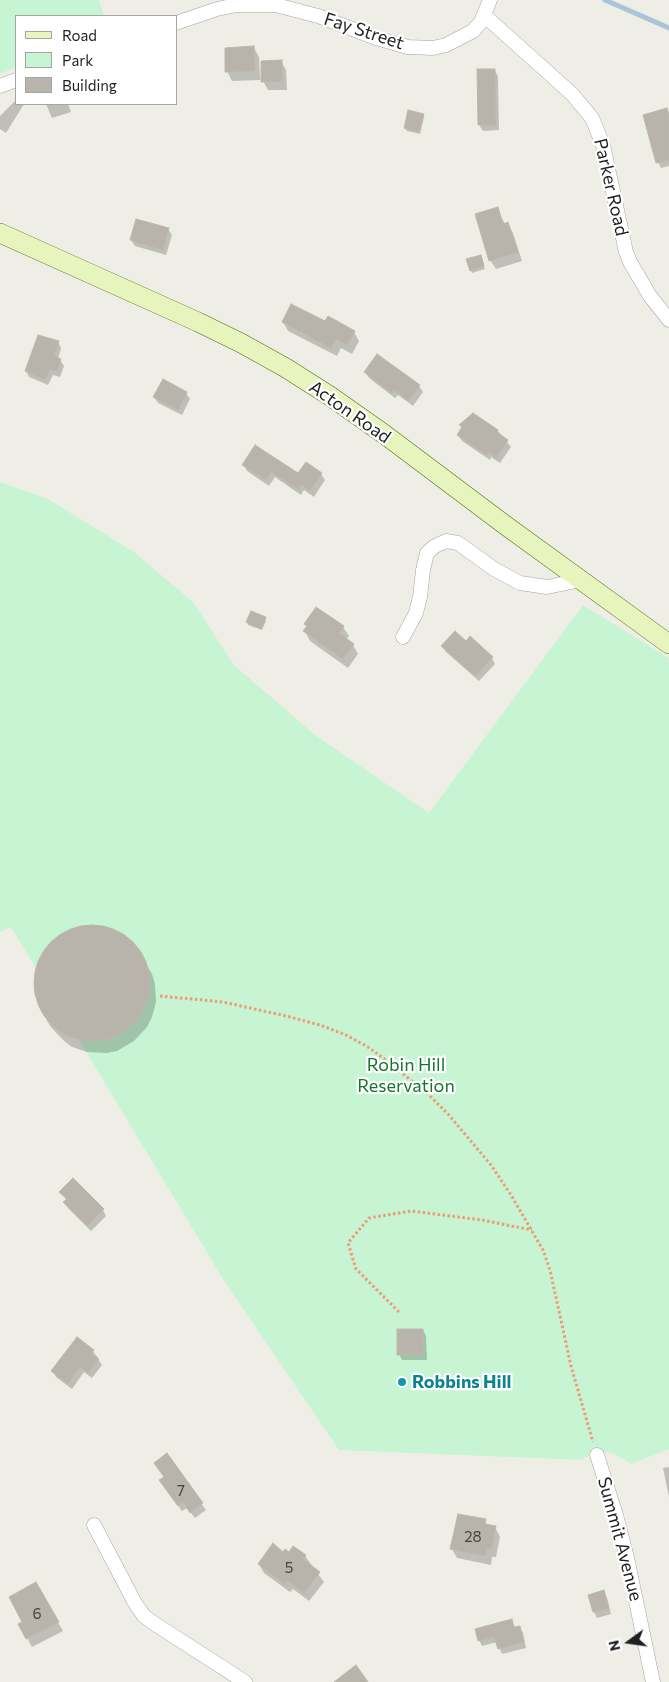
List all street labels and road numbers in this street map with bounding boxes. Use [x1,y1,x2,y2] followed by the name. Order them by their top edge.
[321,8,407,54] street label: Fay Street
[589,136,633,238] street label: Parker Road
[305,376,395,448] street label: Acton Road
[593,1475,647,1603] street label: Summit Avenue

